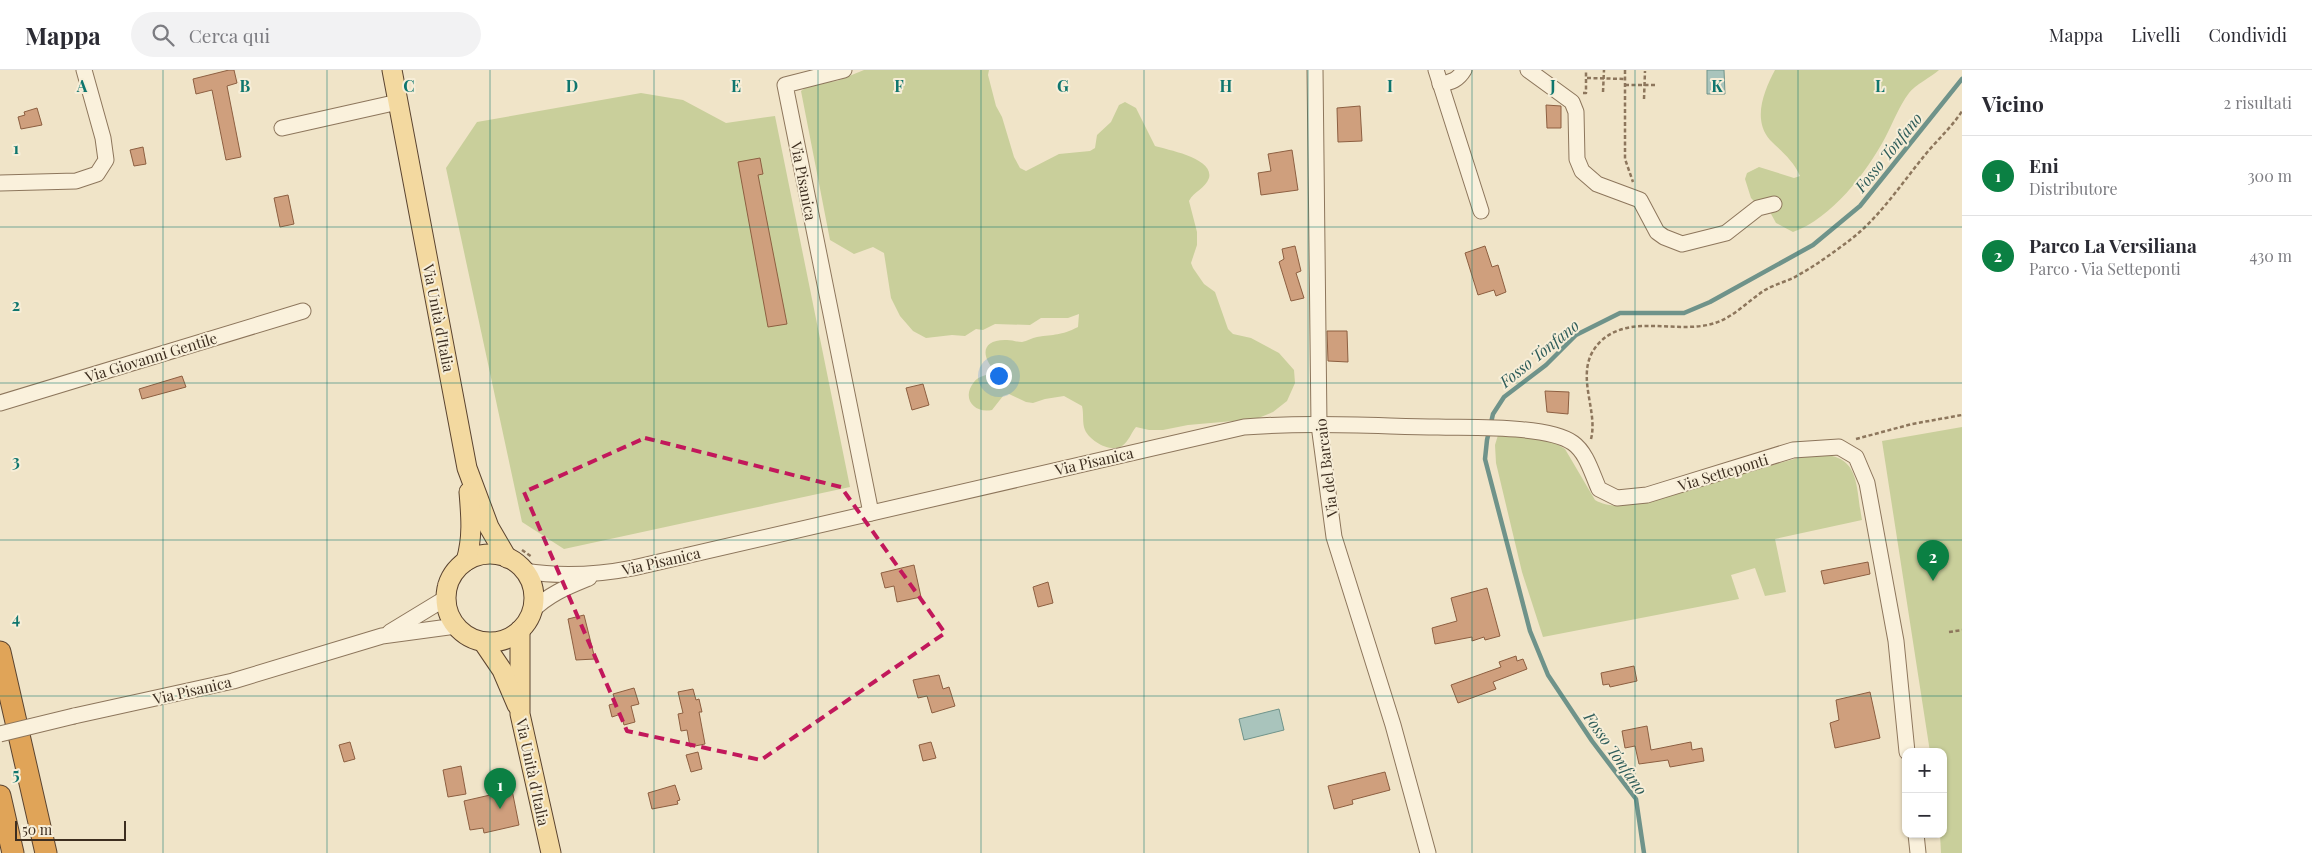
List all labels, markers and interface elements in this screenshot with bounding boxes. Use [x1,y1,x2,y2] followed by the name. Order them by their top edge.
[131,12,481,57] search box
[25,19,101,51] text: Mappa
[149,21,177,49] icon: search
[189,22,270,48] text: Cerca qui
[2049,23,2103,47] text: Mappa
[2131,23,2180,47] text: Livelli
[2208,23,2287,47] text: Condividi
[76,75,88,96] text: A
[240,75,251,96] text: B
[403,75,415,96] text: C
[566,75,578,96] text: D
[731,75,741,96] text: E
[894,75,904,96] text: F
[1057,75,1069,96] text: G
[1220,75,1233,96] text: H
[1387,75,1393,96] text: I
[1549,75,1556,96] text: J
[1711,75,1723,96] text: K
[1875,75,1885,96] text: L
[1982,89,2044,117] text: Vicino
[2224,92,2292,113] text: 2 risultati
[1849,108,1927,197] water label: Fosso Tonfano
[13,137,19,158] text: 1
[786,139,822,223] street label: Via Pisanica
[2029,152,2059,178] text: Eni
[1995,165,2001,186] text: 1
[2247,165,2292,186] text: 300 m
[2029,178,2118,199] text: Distributore
[2029,232,2197,258] text: Parco La Versiliana
[1994,245,2002,266] text: 2
[2249,245,2292,266] text: 430 m
[2029,258,2181,279] text: Parco · Via Setteponti
[419,261,459,374] street label: Via Unità d'Italia
[12,294,20,315] text: 2
[1494,314,1583,392] water label: Fosso Tonfano
[82,327,219,387] street label: Via Giovanni Gentile
[986,363,1012,389] your location
[1310,417,1342,520] street label: Via del Barcaio
[1052,442,1136,480] street label: Via Pisanica
[1674,449,1771,496] street label: Via Setteponti
[12,450,20,471] text: 3
[1917,540,1949,581] pin: 2
[619,542,703,580] street label: Via Pisanica
[12,607,20,628] text: 4
[150,671,234,709] street label: Via Pisanica
[1579,707,1652,799] water label: Fosso Tonfano
[512,715,554,828] street label: Via Unità d'Italia
[1902,748,1947,838] map controls
[1902,748,1947,793] button: +
[12,763,20,784] text: 5
[484,768,516,809] pin: 1
[1902,793,1947,838] button: −
[15,818,126,841] scale bar
[22,820,52,839] text: 50 m

